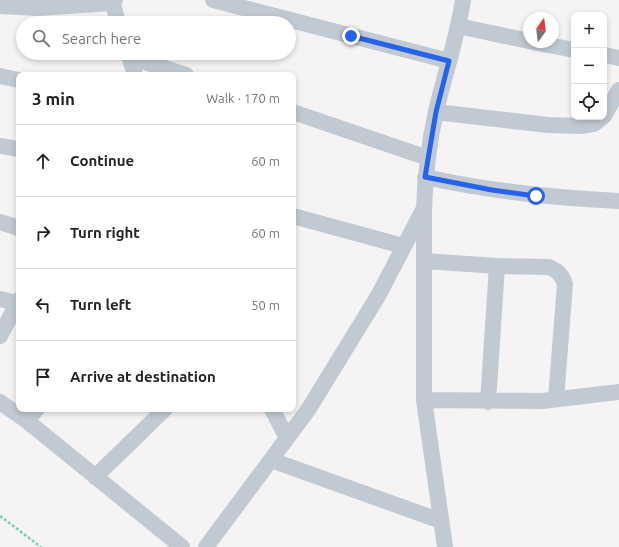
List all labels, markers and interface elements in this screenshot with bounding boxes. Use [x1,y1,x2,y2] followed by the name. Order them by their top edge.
[523,12,559,48] north arrow
[571,12,607,120] map controls
[571,12,607,48] button: +
[16,16,296,60] search box
[30,27,52,49] icon: search
[342,27,360,45] route end
[62,30,141,47] text: Search here
[571,48,607,84] button: −
[571,84,607,120] button: locate
[32,89,75,108] text: 3 min
[206,91,280,105] text: Walk · 170 m
[32,150,54,172] icon: ahead
[70,152,134,169] text: Continue
[251,154,280,168] text: 60 m
[527,187,545,205] route start
[32,222,54,244] icon: right
[70,224,140,241] text: Turn right
[251,226,280,240] text: 60 m
[32,294,54,316] icon: left
[70,296,131,313] text: Turn left
[251,298,280,312] text: 50 m
[32,366,54,388] icon: arrive
[70,368,216,385] text: Arrive at destination

